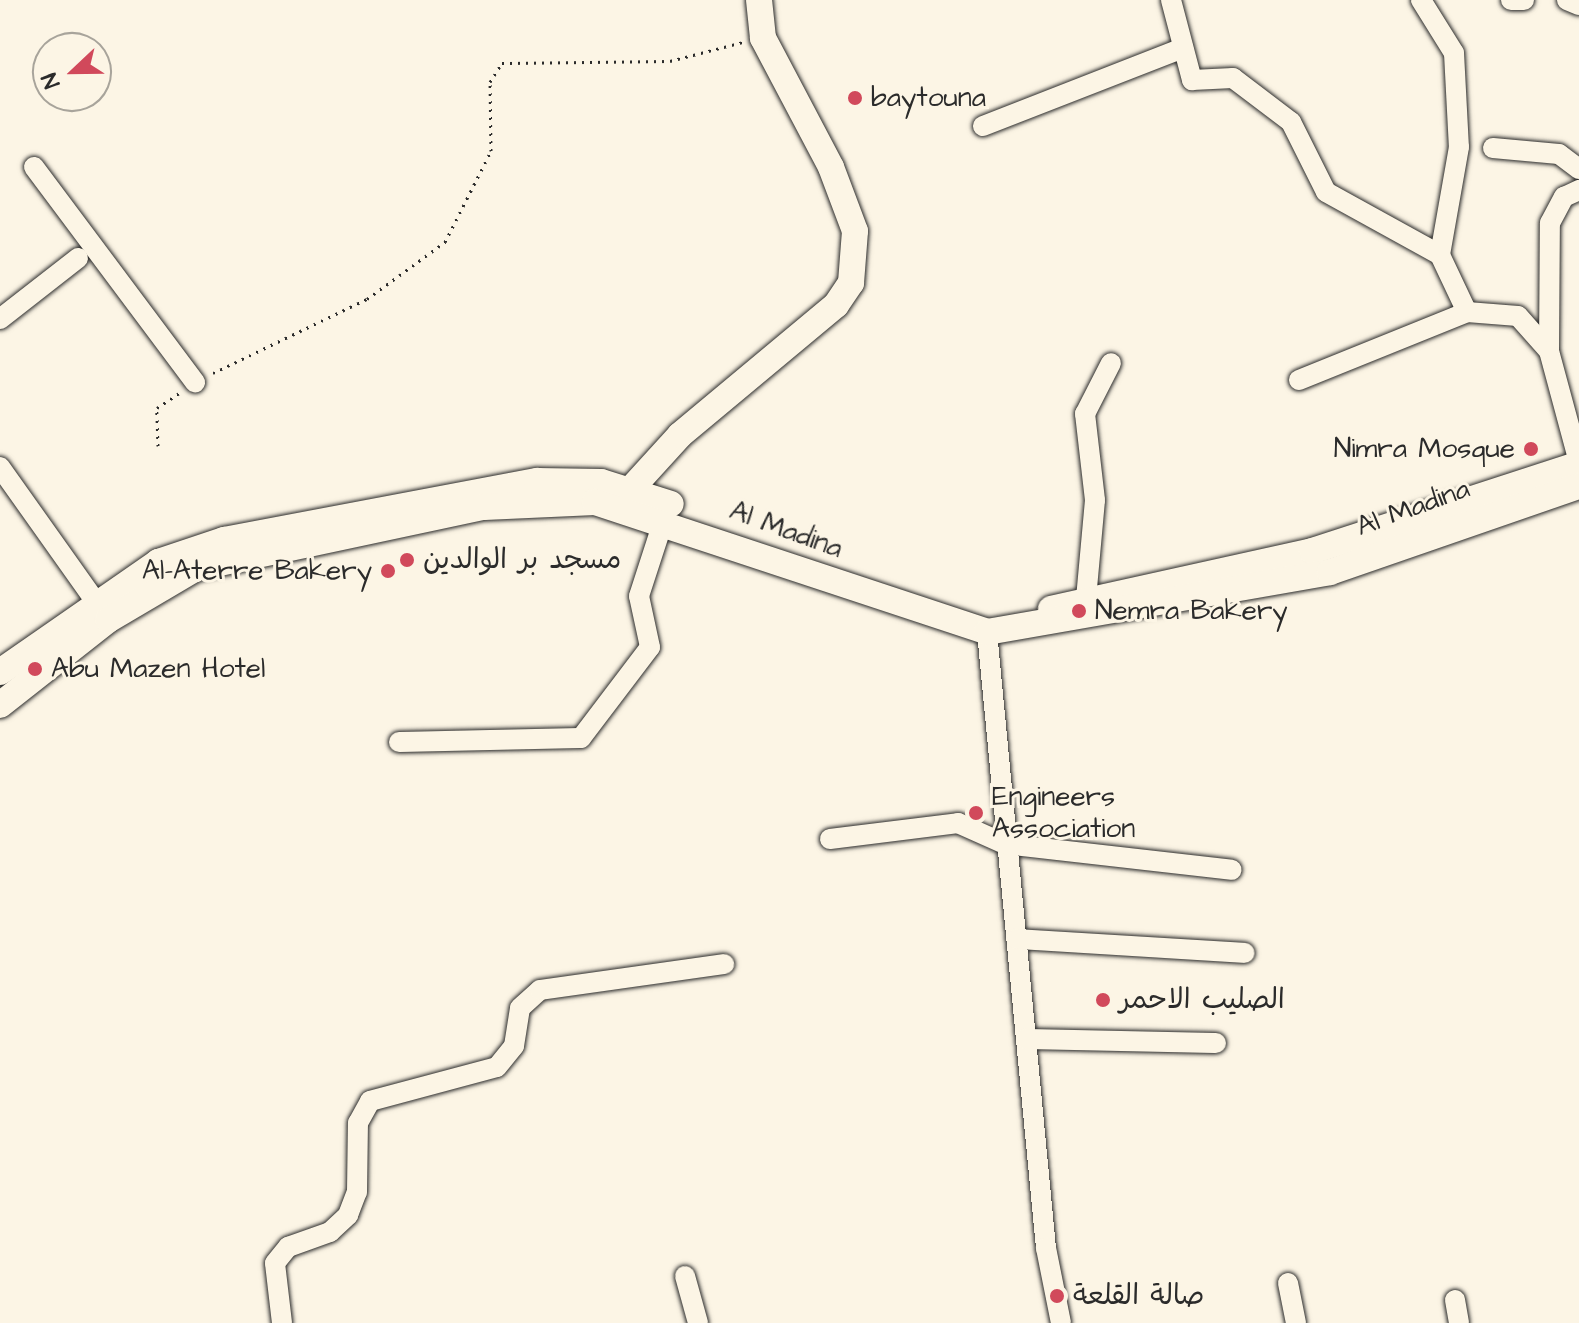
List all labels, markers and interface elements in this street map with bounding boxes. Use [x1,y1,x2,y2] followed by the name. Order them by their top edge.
[32,32,112,112] north arrow
[34,68,68,93] text: N
[871,81,986,115] place label: baytouna
[846,89,864,107] marker: baytouna
[1334,432,1515,466] place label: Nimra Mosque
[1522,440,1540,458] marker: Nimra Mosque
[1352,472,1474,544] street label: Al Madina
[725,494,847,566] street label: Al Madina
[423,543,621,577] place label: مسجد بر الوالدين
[398,551,416,569] marker: مسجد بر الوالدين
[142,554,372,588] place label: Al-Aterre Bakery
[379,562,397,580] marker: Al-Aterre Bakery
[1095,594,1288,628] place label: Nemra Bakery
[1070,602,1088,620] marker: Nemra Bakery
[51,652,265,686] place label: Abu Mazen Hotel
[26,660,44,678] marker: Abu Mazen Hotel
[992,780,1135,846] place label: Engineers Association
[967,804,985,822] marker: Engineers Association
[1119,983,1285,1017] place label: الصليب الاحمر
[1094,991,1112,1009] marker: الصليب الاحمر
[1073,1279,1204,1313] place label: صالة القلعة
[1048,1287,1066,1305] marker: صالة القلعة

